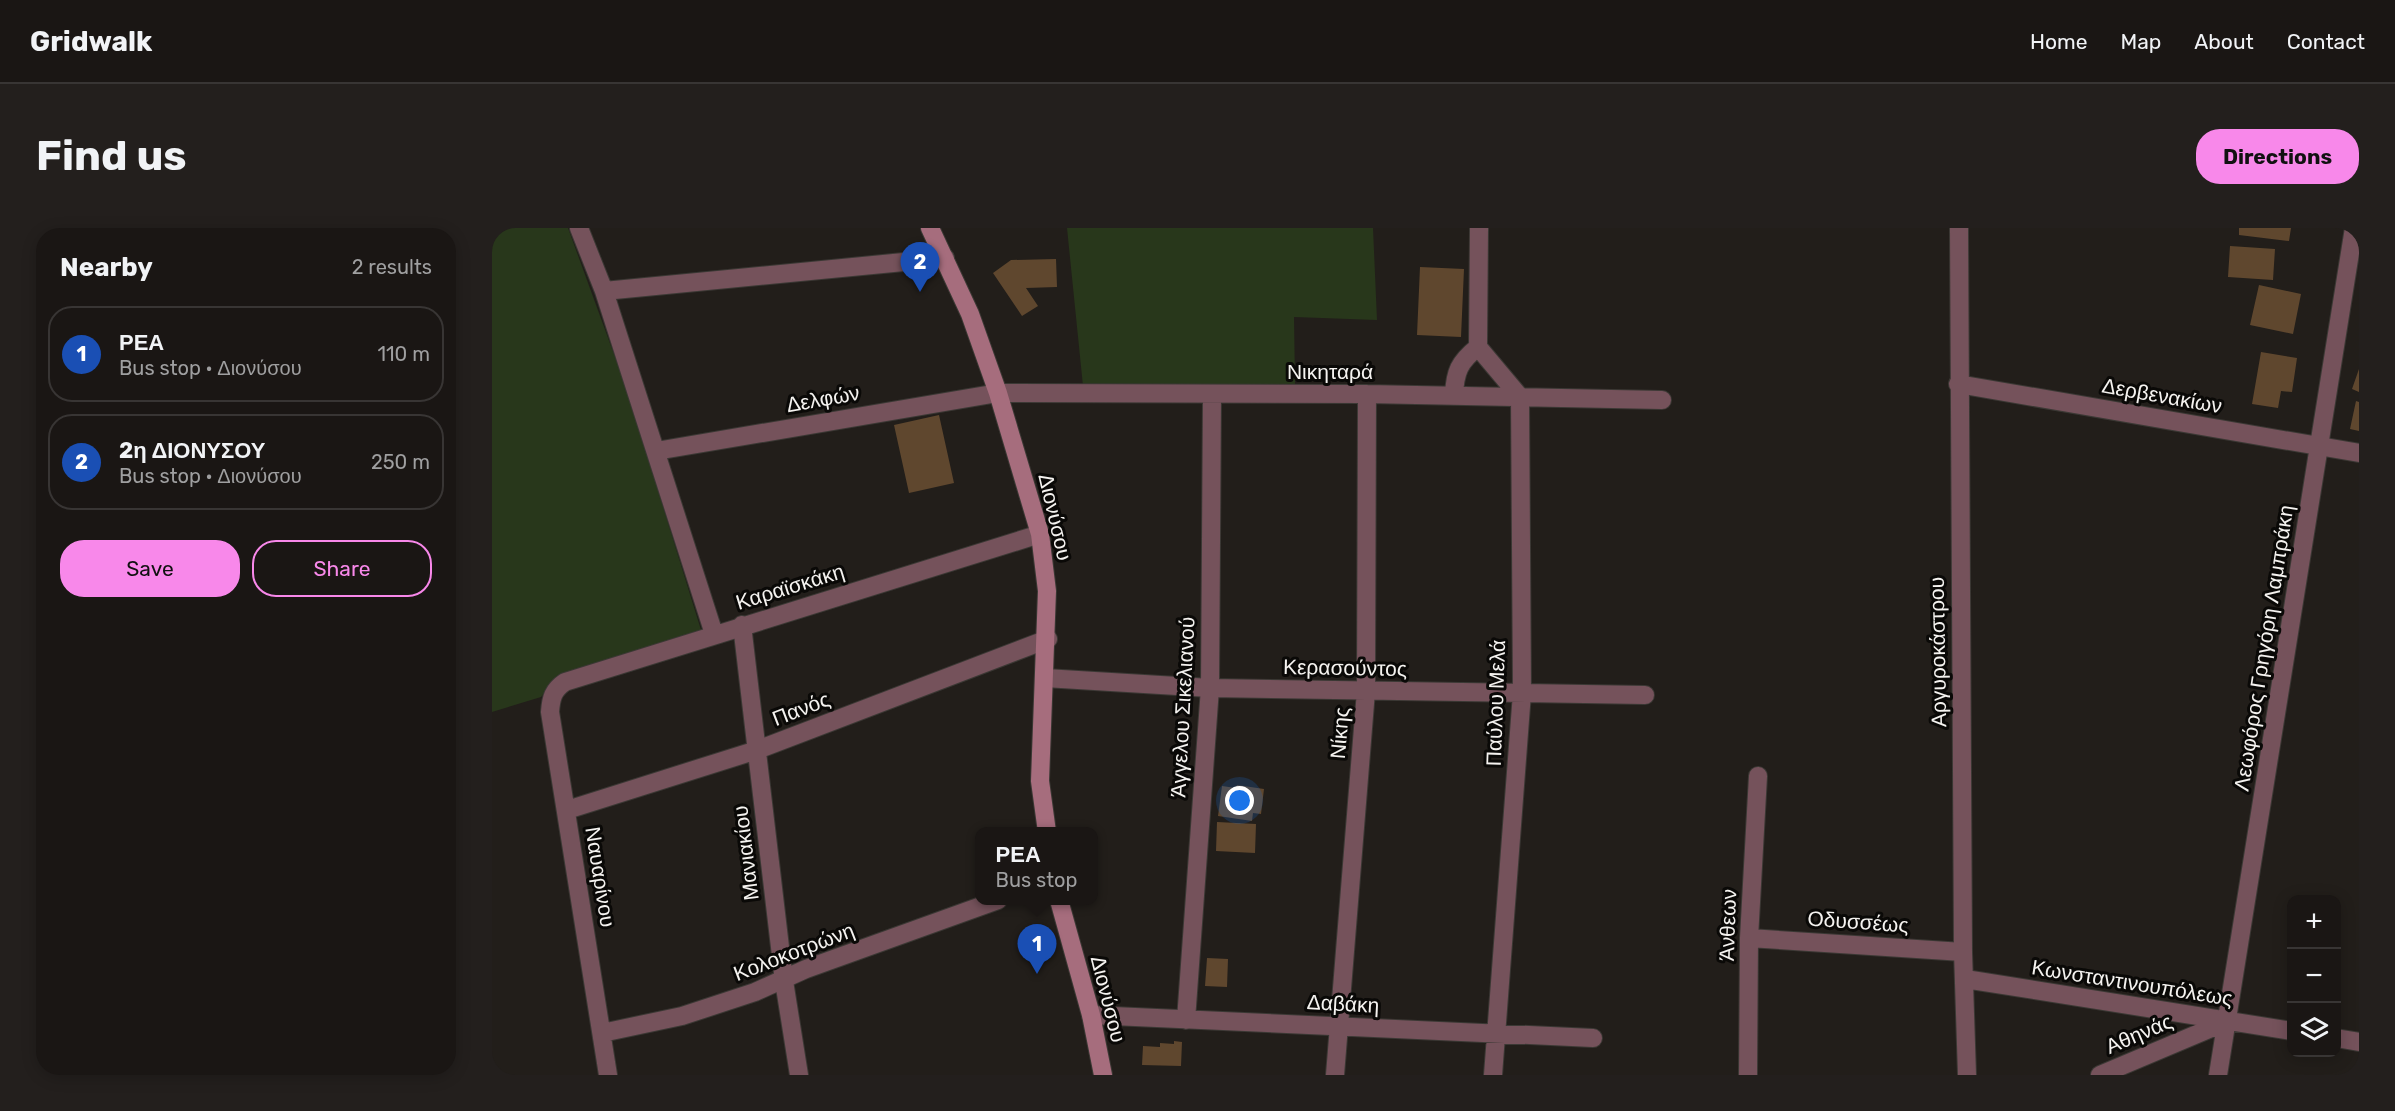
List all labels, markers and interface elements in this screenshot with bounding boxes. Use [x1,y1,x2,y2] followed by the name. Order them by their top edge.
[30,25,152,58] text: Gridwalk
[2030,29,2087,54] text: Home
[2120,29,2161,54] text: Map
[2194,29,2254,54] text: About
[2287,29,2365,54] text: Contact
[2196,129,2359,184] button: Directions
[36,131,187,181] text: Find us
[900,242,940,292] pin: 2
[60,252,153,283] text: Nearby
[352,255,432,279] text: 2 results
[119,329,164,356] text: ΡΕΑ
[77,342,86,366] text: 1
[378,342,430,366] text: 110 m
[119,356,302,380] text: Bus stop · Διονύσου
[1287,359,1373,384] street label: Νικηταρά
[2100,373,2224,418] street label: Δερβενακίων
[784,380,862,417] street label: Δελφών
[119,437,265,464] text: 2η ΔΙΟΝΥΣΟΥ
[75,450,88,474] text: 2
[371,450,430,474] text: 250 m
[119,464,302,488] text: Bus stop · Διονύσου
[1033,471,1078,563] street label: Διονύσου
[2229,503,2298,793] street label: Λεωφόρος Γρηγόρη Λαμπράκη
[60,540,240,597] button: Save
[252,540,432,597] button: Share
[733,558,847,615] street label: Καραϊσκάκη
[1924,577,1951,727] street label: Αργυροκάστρου
[1165,616,1200,798] street label: Άγγελου Σικελιανού
[1481,639,1510,767] street label: Παύλου Μελά
[1283,654,1407,681] street label: Κερασούντος
[769,686,833,731] street label: Πανός
[1325,706,1354,760] street label: Νίκης
[1225,786,1254,815] your location
[727,804,764,902] street label: Μανιακίου
[580,825,621,929] street label: Ναυαρίνου
[975,827,1098,905] popup
[996,841,1041,868] text: ΡΕΑ
[996,868,1077,892] text: Bus stop
[1714,889,1741,961] street label: Άνθεων
[2287,895,2341,1057] map controls
[2287,895,2341,949] button: +
[1807,905,1909,938] street label: Οδυσσέως
[730,917,858,986] street label: Κολοκοτρώνη
[1018,924,1056,974] pin: 1
[2287,949,2341,1003] button: −
[1086,953,1131,1045] street label: Διονύσου
[2030,954,2234,1011] street label: Κωνσταντινουπόλεως
[1306,989,1380,1018] street label: Δαβάκη
[2287,1003,2341,1057] button: layers
[2102,1008,2176,1059] street label: Αθηνάς

